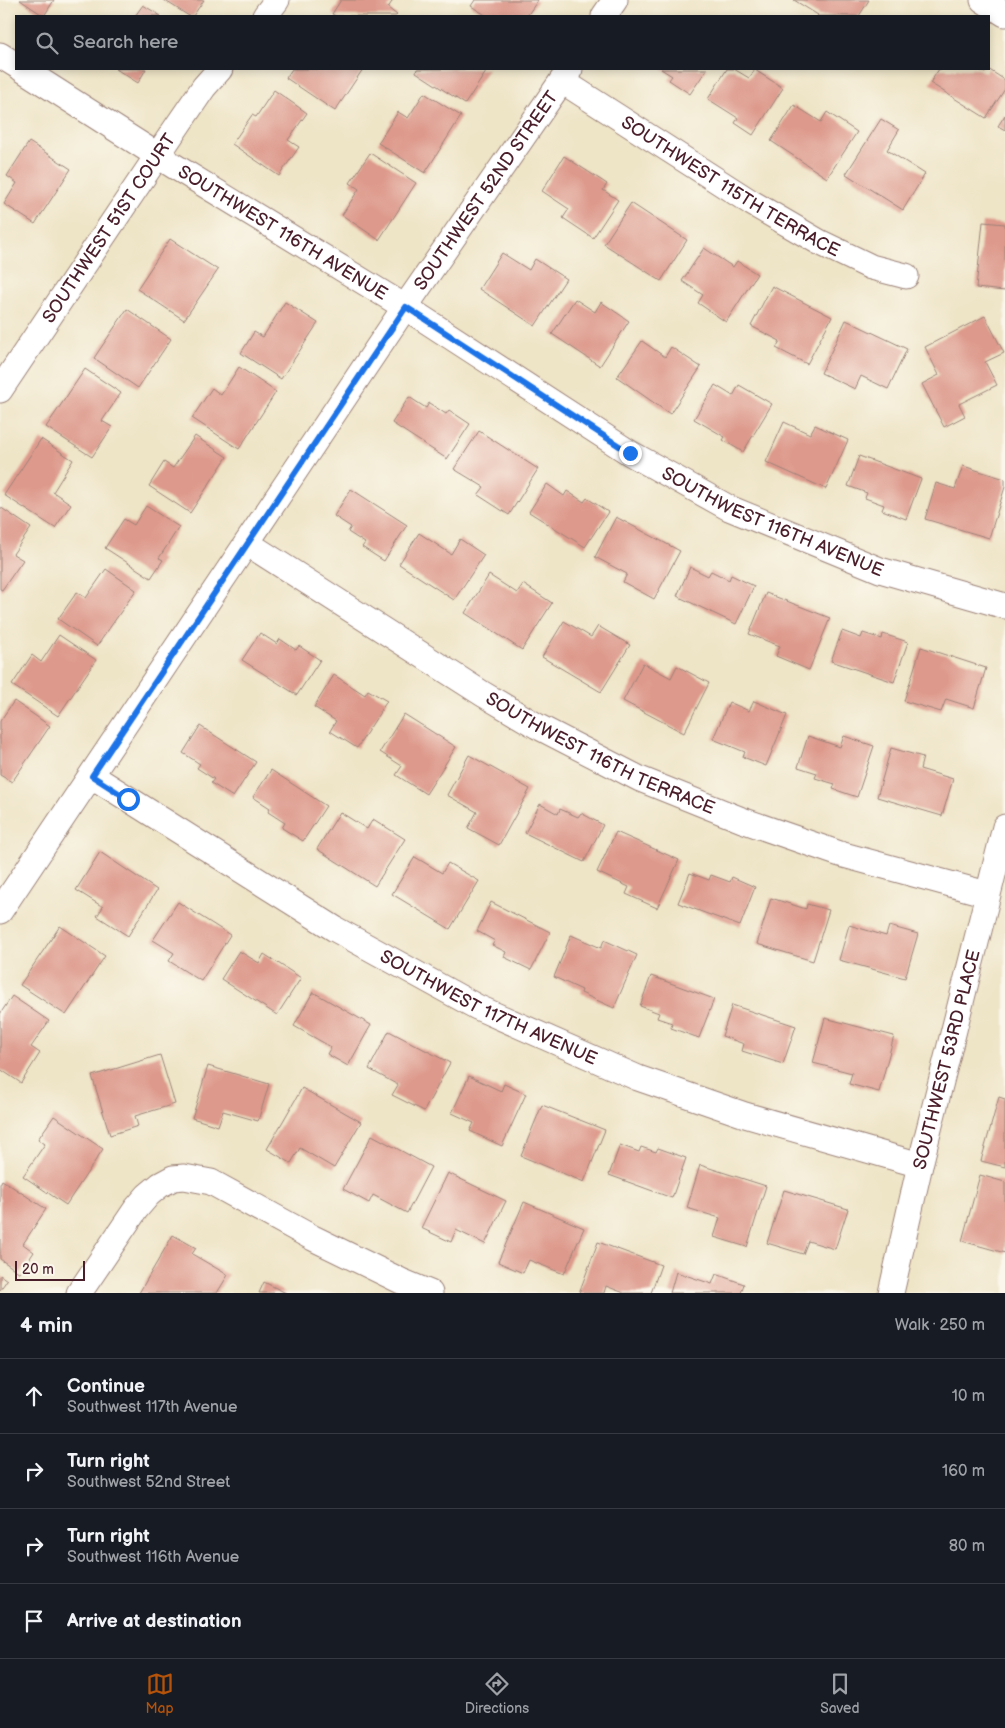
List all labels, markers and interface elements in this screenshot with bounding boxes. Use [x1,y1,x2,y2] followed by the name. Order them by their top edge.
[15,15,990,70] search box
[33,29,61,57] icon: search
[73,31,178,54] text: Search here
[410,87,563,294] street label: SOUTHWEST 52ND STREET
[617,112,843,261] street label: SOUTHWEST 115TH TERRACE
[38,130,180,327] street label: SOUTHWEST 51ST COURT
[174,161,391,305] street label: SOUTHWEST 116TH AVENUE
[619,442,642,465] route end
[658,463,887,581] street label: SOUTHWEST 116TH AVENUE
[482,688,718,819] street label: SOUTHWEST 116TH TERRACE
[117,788,140,811] route start
[376,946,601,1070] street label: SOUTHWEST 117TH AVENUE
[909,948,985,1172] street label: SOUTHWEST 53RD PLACE
[15,1258,85,1281] scale bar
[22,1261,54,1278] text: 20 m
[20,1313,73,1338] text: 4 min
[895,1316,985,1335] text: Walk · 250 m
[67,1375,145,1398] text: Continue
[20,1382,48,1410] icon: ahead
[952,1387,985,1406] text: 10 m
[67,1398,237,1417] text: Southwest 117th Avenue
[67,1450,150,1473] text: Turn right
[20,1457,48,1485] icon: right
[942,1462,985,1481] text: 160 m
[67,1473,230,1492] text: Southwest 52nd Street
[67,1525,150,1548] text: Turn right
[20,1532,48,1560] icon: right
[949,1537,985,1556] text: 80 m
[67,1548,239,1567] text: Southwest 116th Avenue
[20,1607,48,1635] icon: arrive
[67,1610,242,1633] text: Arrive at destination
[146,1670,174,1717] tab: Map
[465,1670,529,1717] tab: Directions
[820,1670,859,1717] tab: Saved

